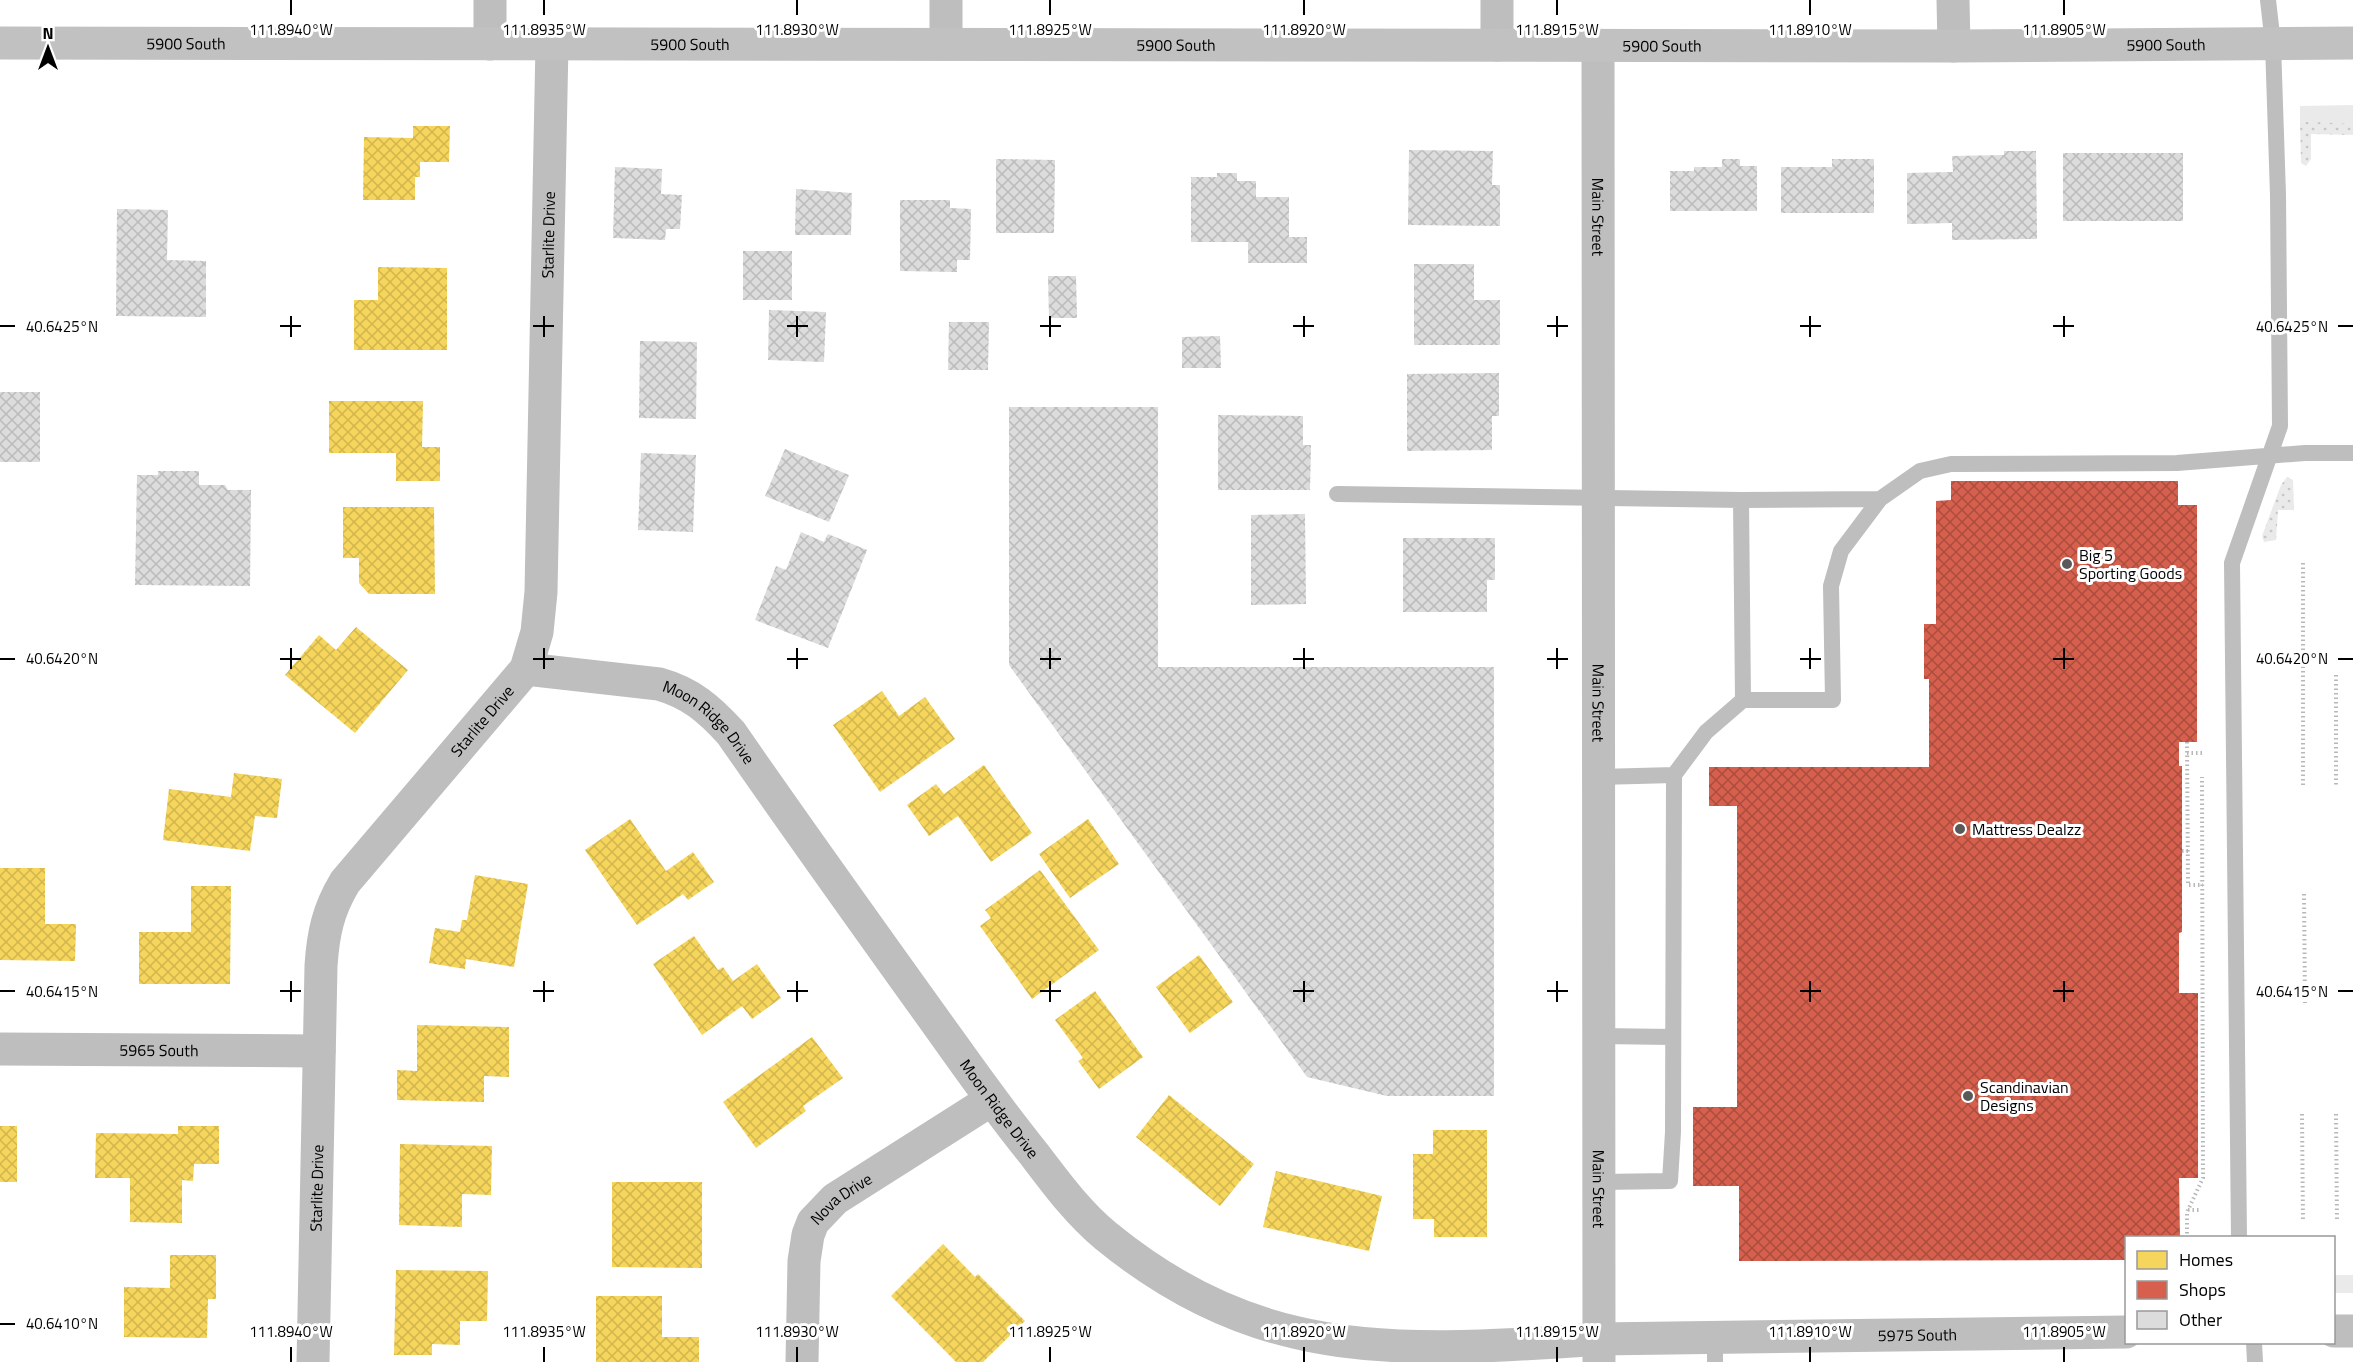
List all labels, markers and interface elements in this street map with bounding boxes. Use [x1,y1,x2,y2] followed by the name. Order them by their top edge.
[18,18,78,78] north arrow
[249,18,333,41] text: 111.8940°W
[502,18,586,41] text: 111.8935°W
[755,18,839,41] text: 111.8930°W
[1008,18,1092,41] text: 111.8925°W
[1262,18,1346,41] text: 111.8920°W
[1515,18,1599,41] text: 111.8915°W
[1768,18,1852,41] text: 111.8910°W
[2022,18,2106,41] text: 111.8905°W
[42,21,54,45] text: N
[146,31,226,55] street label: 5900 South
[650,32,730,56] street label: 5900 South
[2126,32,2206,57] street label: 5900 South
[1136,33,1216,57] street label: 5900 South
[1622,33,1702,58] street label: 5900 South
[1586,178,1610,257] street label: Main Street
[535,191,561,279] street label: Starlite Drive
[26,315,98,338] text: 40.6425°N
[2256,315,2328,338] text: 40.6425°N
[2079,543,2182,585] place label: Big 5 Sporting Goods
[2060,557,2074,571] marker: Big 5 Sporting Goods
[26,647,98,670] text: 40.6420°N
[2256,647,2328,670] text: 40.6420°N
[1586,664,1611,743] street label: Main Street
[659,674,761,769] street label: Moon Ridge Drive
[445,680,519,762] street label: Starlite Drive
[1972,817,2081,841] place label: Mattress Dealzz
[1953,822,1967,836] marker: Mattress Dealzz
[26,980,98,1003] text: 40.6415°N
[2256,980,2328,1003] text: 40.6415°N
[119,1038,199,1062] street label: 5965 South
[954,1054,1045,1164] street label: Moon Ridge Drive
[1980,1075,2069,1117] place label: Scandinavian Designs
[1961,1089,1975,1103] marker: Scandinavian Designs
[304,1144,329,1232] street label: Starlite Drive
[1587,1150,1611,1229] street label: Main Street
[804,1167,877,1230] street label: Nova Drive
[2125,1236,2335,1344] legend
[2179,1246,2233,1273] text: Homes
[2179,1276,2226,1303] text: Shops
[2179,1306,2222,1333] text: Other
[26,1312,98,1335] text: 40.6410°N
[249,1320,333,1343] text: 111.8940°W
[502,1320,586,1343] text: 111.8935°W
[755,1320,839,1343] text: 111.8930°W
[1008,1320,1092,1343] text: 111.8925°W
[1262,1320,1346,1343] text: 111.8920°W
[1515,1320,1599,1343] text: 111.8915°W
[1768,1320,1852,1343] text: 111.8910°W
[2022,1320,2106,1343] text: 111.8905°W
[1878,1322,1957,1347] street label: 5975 South

